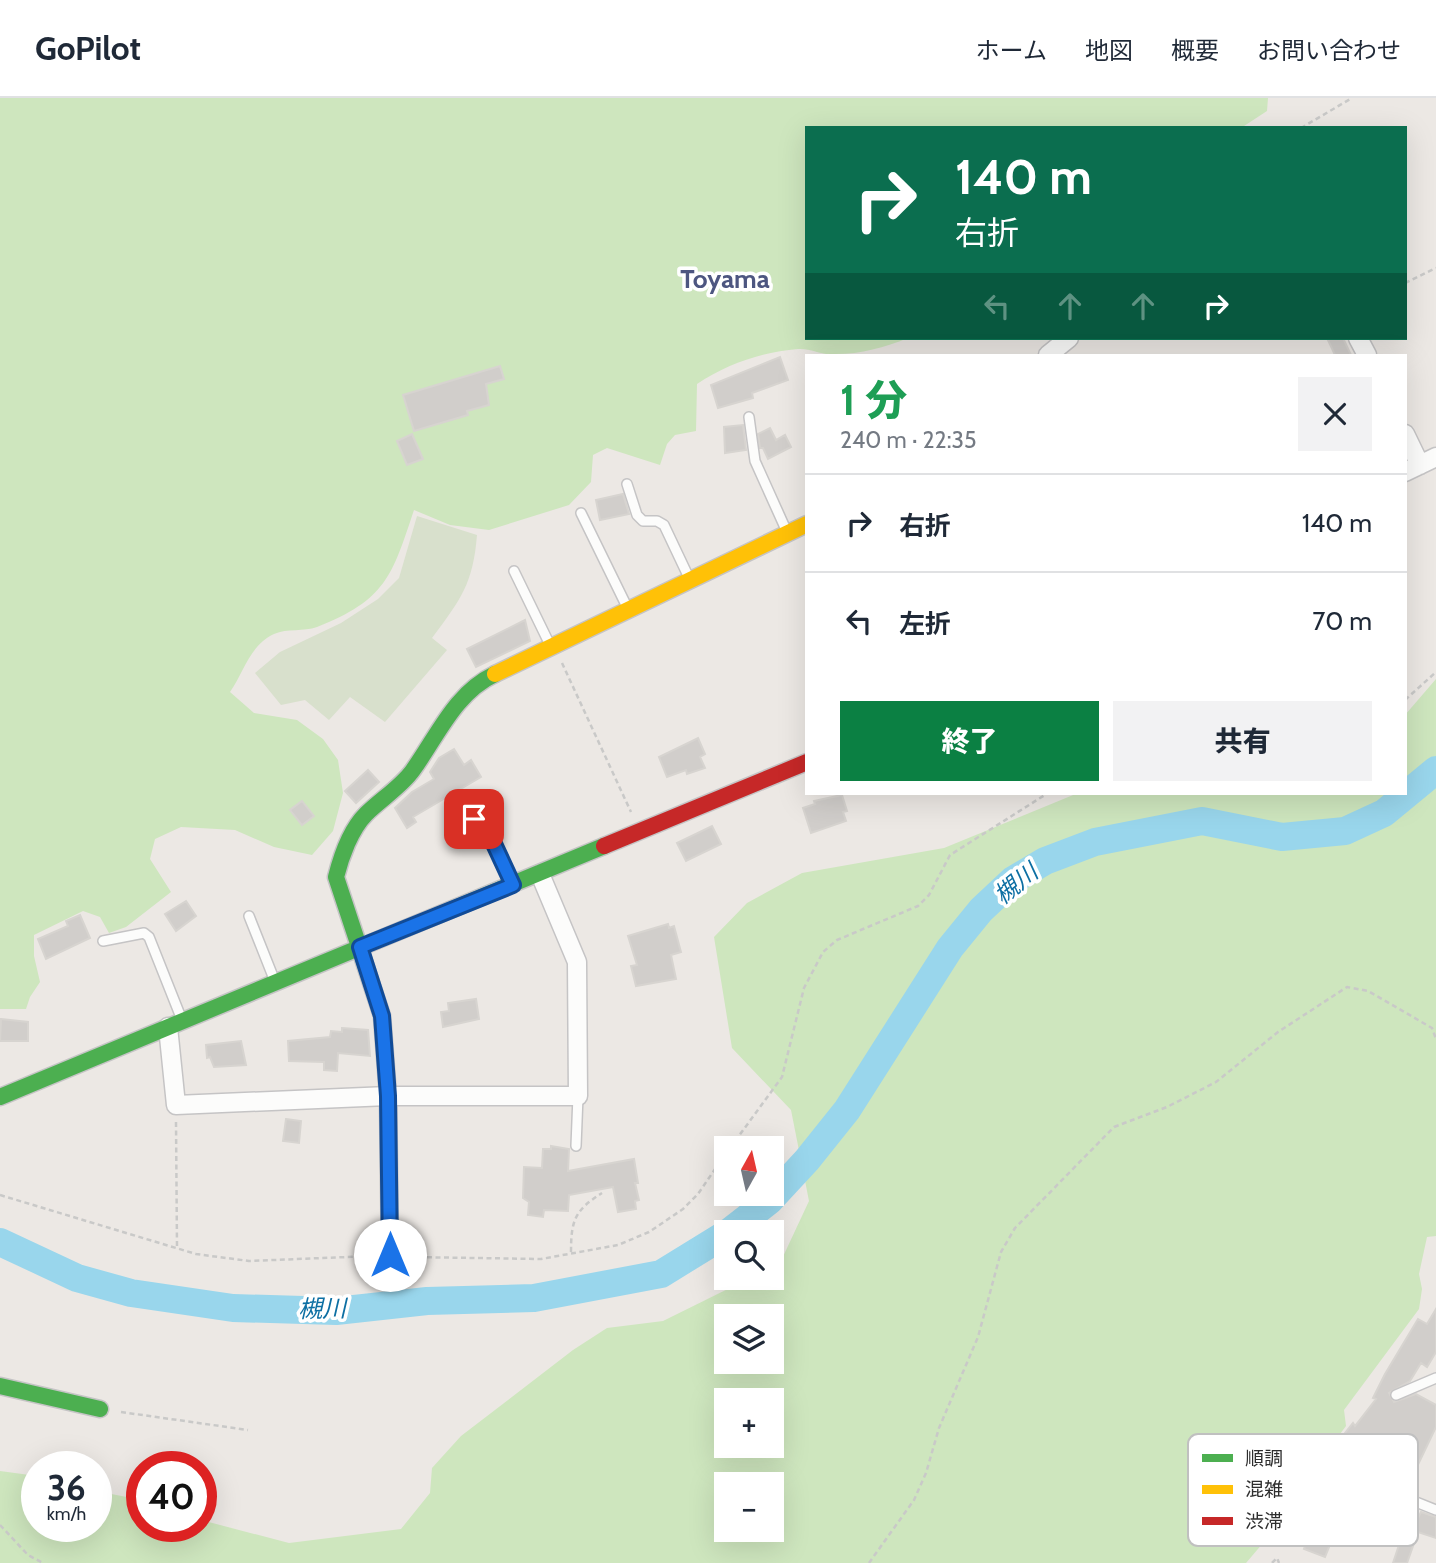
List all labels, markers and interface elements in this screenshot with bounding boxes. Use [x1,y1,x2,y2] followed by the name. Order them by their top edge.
[35,28,141,68] text: GoPilot
[976,36,1047,65] text: ホーム
[1085,36,1133,65] text: 地図
[1171,36,1219,65] text: 概要
[1257,36,1401,65] text: お問い合わせ
[955,147,1092,206] text: 140 m
[840,154,931,245] icon: right
[955,213,1019,252] text: 右折
[680,263,770,295] district label: Toyama
[978,287,1016,325] icon: left
[1051,287,1089,325] icon: ahead
[1124,287,1162,325] icon: ahead
[1197,287,1235,325] icon: right
[840,374,907,426] text: 1 分
[1298,377,1372,451] button: close
[840,426,976,454] text: 240 m · 22:35
[840,504,878,542] icon: right
[1302,507,1372,539] text: 140 m
[899,510,951,542] text: 右折
[840,602,878,640] icon: left
[1312,605,1372,637] text: 70 m
[899,608,951,640] text: 左折
[840,701,1099,781] button: 終了
[1113,701,1372,781] button: 共有
[444,789,504,849] pin
[455,800,493,838] icon: arrive
[988,855,1046,910] water label: 槻川
[714,1136,784,1206] north arrow
[714,1136,784,1542] map controls
[353,1218,427,1292] position arrow
[714,1220,784,1290] button: search
[298,1294,349,1323] water label: 槻川
[714,1304,784,1374] button: layers
[714,1388,784,1458] button: +
[1188,1434,1418,1546] legend
[1245,1447,1283,1470] text: 順調
[126,1451,217,1542] speed limit sign: 40
[47,1466,86,1509] text: 36
[714,1472,784,1542] button: −
[1245,1478,1283,1501] text: 混雑
[47,1503,86,1525] text: km/h
[1245,1510,1283,1533] text: 渋滞

